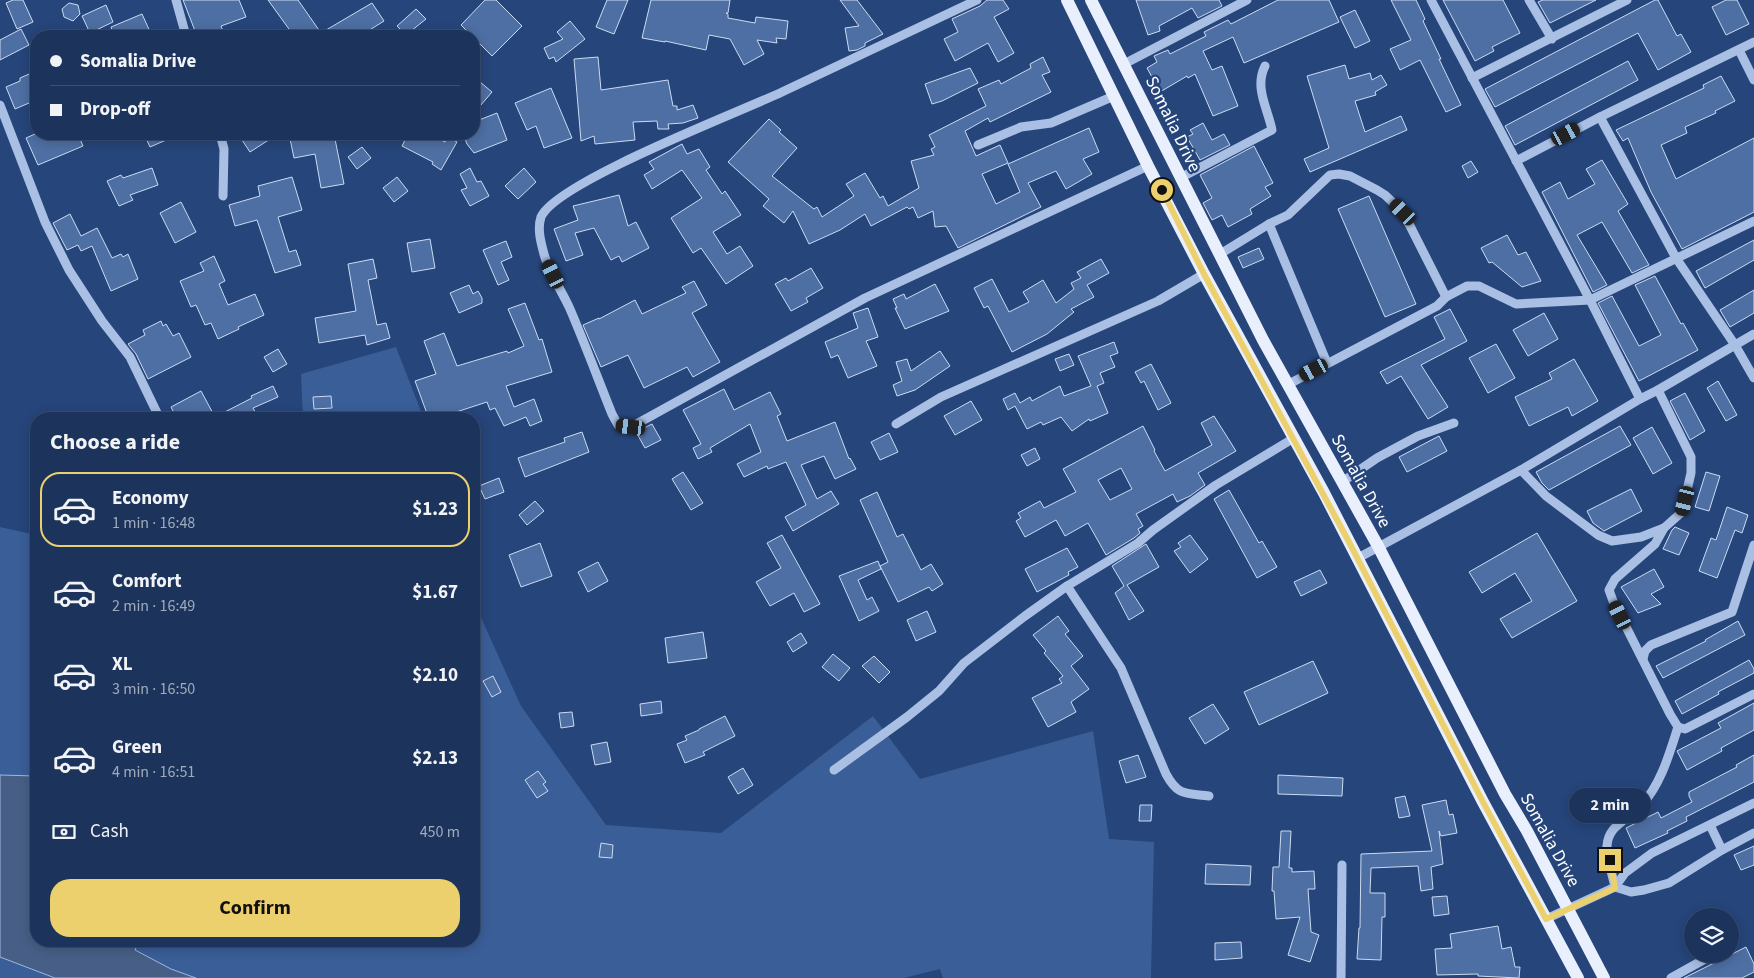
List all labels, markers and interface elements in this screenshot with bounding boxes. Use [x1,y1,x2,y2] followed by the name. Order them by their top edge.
[80,48,196,75] text: Somalia Drive
[1139,72,1207,176] street label: Somalia Drive
[80,96,150,123] text: Drop-off
[1549,120,1582,148] car
[1151,179,1173,201] route start
[1387,196,1418,228] car
[539,257,566,291] car
[1297,356,1330,384] car
[615,418,646,436] car
[50,426,180,458] text: Choose a ride
[1325,429,1397,533] street label: Somalia Drive
[112,485,189,512] text: Economy
[1674,485,1695,517] car
[52,487,97,532] icon: car
[412,496,458,523] text: $1.23
[112,512,195,534] text: 1 min · 16:48
[112,568,182,595] text: Comfort
[52,570,97,615] icon: car
[412,579,458,606] text: $1.67
[112,595,195,617] text: 2 min · 16:49
[1606,598,1633,632] car
[112,651,133,678] text: XL
[52,653,97,698] icon: car
[412,662,458,689] text: $2.10
[112,678,195,700] text: 3 min · 16:50
[112,734,162,761] text: Green
[52,736,97,781] icon: car
[412,745,458,772] text: $2.13
[112,761,195,783] text: 4 min · 16:51
[1514,788,1586,892] street label: Somalia Drive
[1569,788,1651,822] callout: 2 min
[1591,794,1629,816] text: 2 min
[50,818,78,846] icon: cash
[90,818,129,845] text: Cash
[420,821,460,843] text: 450 m
[1599,849,1621,871] route end
[50,879,460,937] button: Confirm
[1684,908,1739,963] map controls
[1684,908,1739,963] button: layers

